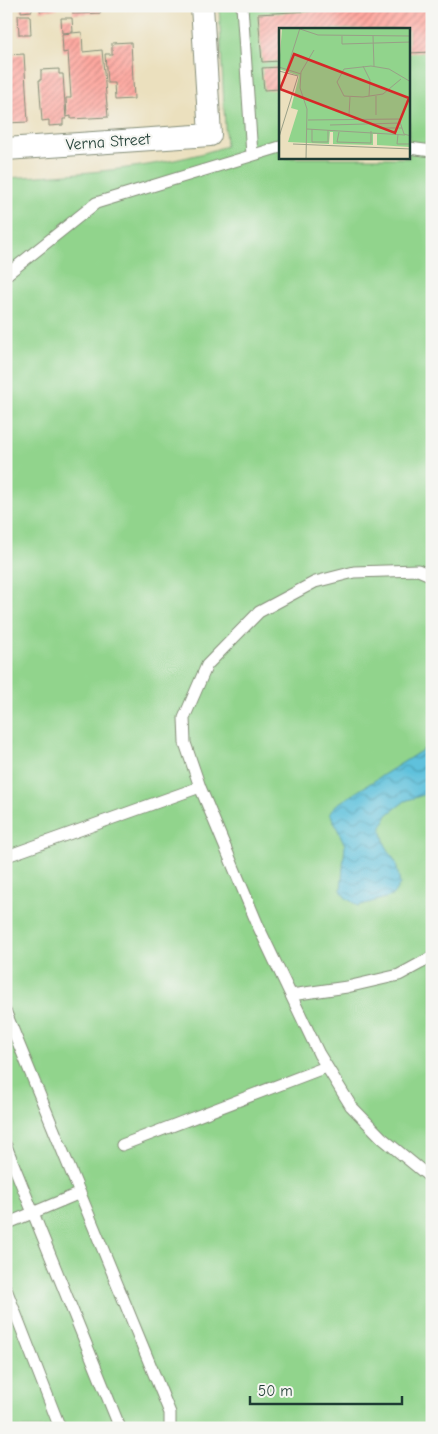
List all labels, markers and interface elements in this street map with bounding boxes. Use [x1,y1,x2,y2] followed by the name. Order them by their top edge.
[279,28,410,159] inset map
[65,130,151,154] street label: Verna Street
[250,1374,403,1406] scale bar
[258,1382,293,1400] text: 50 m

